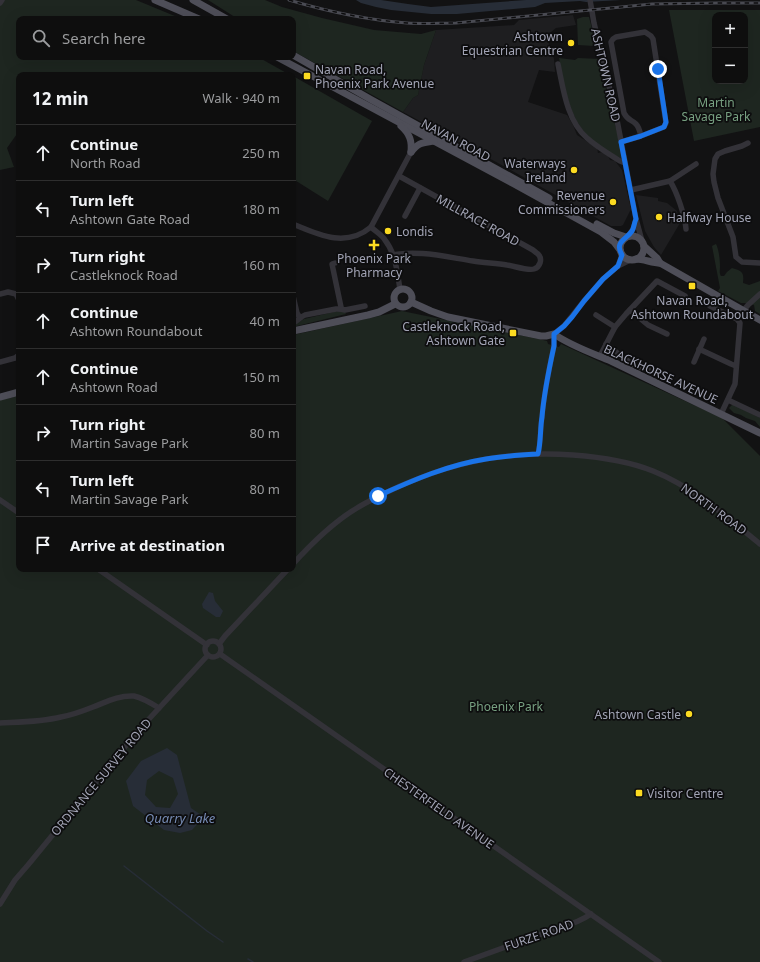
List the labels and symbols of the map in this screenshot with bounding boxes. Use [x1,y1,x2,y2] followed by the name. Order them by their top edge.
[587,27,625,124] street label: ASHTOWN ROAD
[462,28,563,59] place label: Ashtown Equestrian Centre
[566,38,576,48] marker: Ashtown Equestrian Centre
[649,60,667,78] route end
[315,61,435,92] place label: Navan Road, Phoenix Park Avenue
[302,71,312,81] marker: Navan Road, Phoenix Park Avenue
[682,94,751,125] park label: Martin Savage Park
[418,115,494,165] street label: NAVAN ROAD
[504,155,566,186] place label: Waterways Ireland
[569,165,579,175] marker: Waterways Ireland
[518,187,605,218] place label: Revenue Commissioners
[433,190,523,250] street label: MILLRACE ROAD
[608,197,618,207] marker: Revenue Commissioners
[667,209,752,226] place label: Halfway House
[654,212,664,222] marker: Halfway House
[396,223,433,240] place label: Londis
[383,226,393,236] marker: Londis
[369,240,379,250] marker: Phoenix Park Pharmacy
[337,250,412,281] place label: Phoenix Park Pharmacy
[687,281,697,291] marker: Navan Road, Ashtown Roundabout
[631,292,754,323] place label: Navan Road, Ashtown Roundabout
[402,318,505,349] place label: Castleknock Road, Ashtown Gate
[508,328,518,338] marker: Castleknock Road, Ashtown Gate
[601,340,721,408] street label: BLACKHORSE AVENUE
[678,479,751,539] street label: NORTH ROAD
[369,487,387,505] route start
[469,698,544,715] park label: Phoenix Park
[595,706,681,723] place label: Ashtown Castle
[684,709,694,719] marker: Ashtown Castle
[47,714,155,839] street label: ORDNANCE SURVEY ROAD
[380,763,498,853] street label: CHESTERFIELD AVENUE
[647,785,724,802] place label: Visitor Centre
[634,788,644,798] marker: Visitor Centre
[145,809,216,827] water label: Quarry Lake
[502,915,576,955] street label: FURZE ROAD

